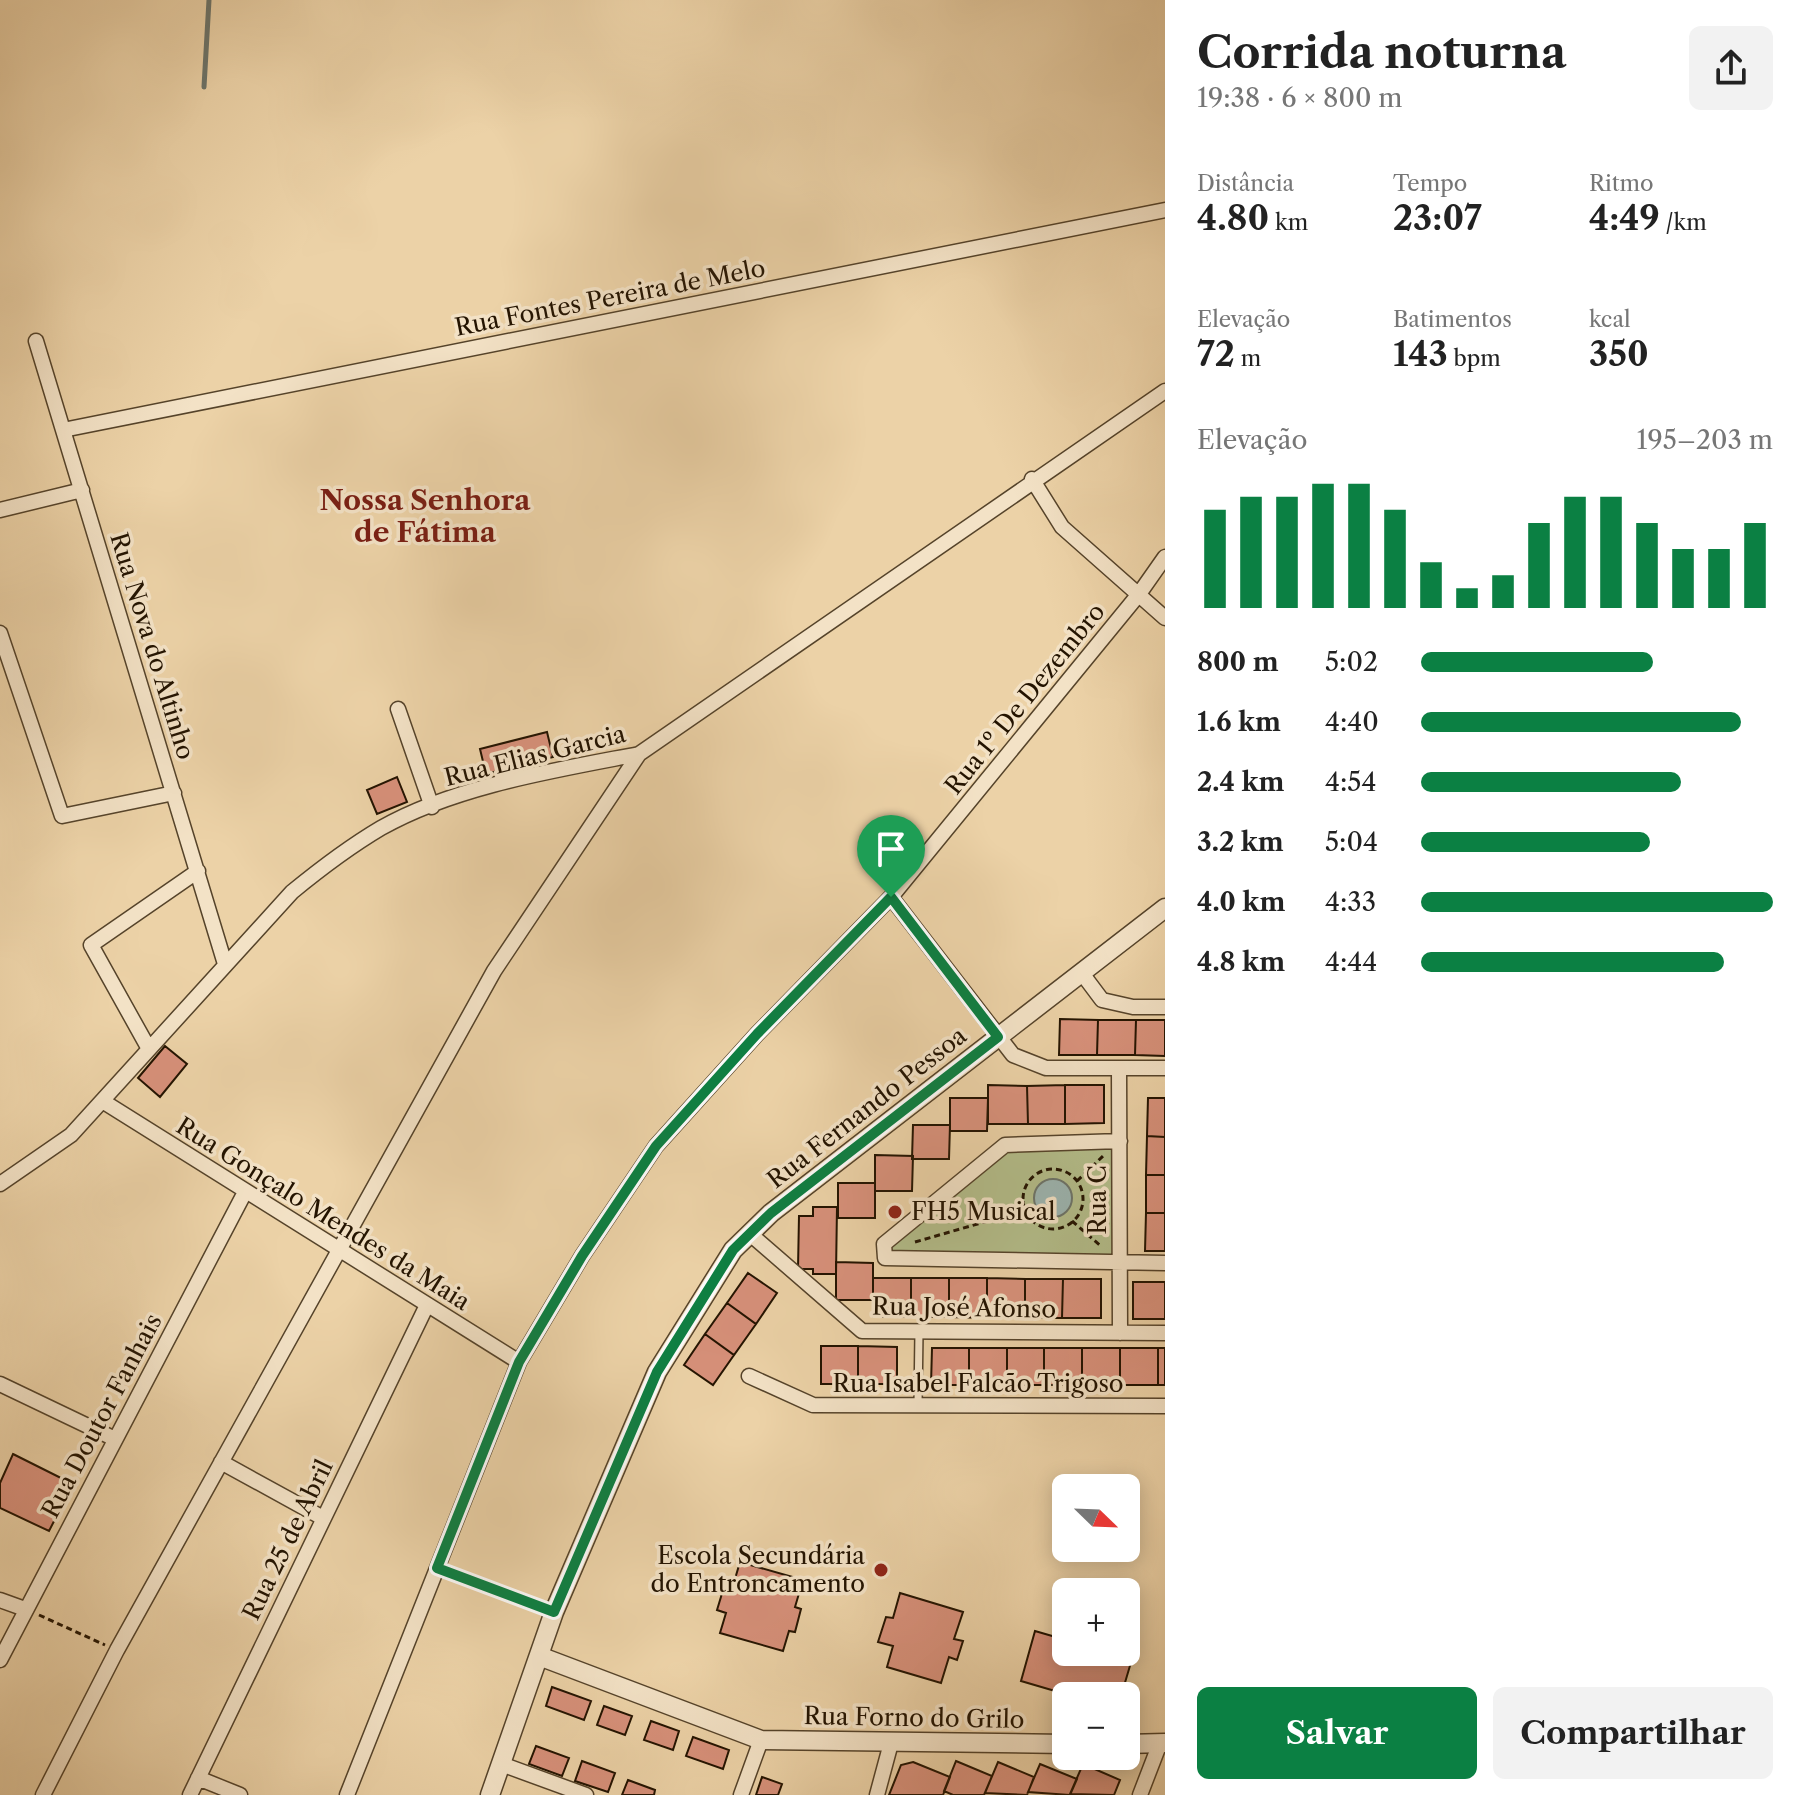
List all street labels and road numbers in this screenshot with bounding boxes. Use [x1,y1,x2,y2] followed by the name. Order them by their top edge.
[452,253,768,342] street label: Rua Fontes Pereira de Melo
[104,529,201,763] street label: Rua Nova do Altinho
[939,597,1111,800] street label: Rua 1º De Dezembro
[441,719,629,792] street label: Rua Elias Garcia
[761,1021,972,1194] street label: Rua Fernando Pessoa
[171,1111,476,1316] street label: Rua Gonçalo Mendes da Maia
[1083,1165,1112,1235] street label: Rua C
[872,1291,1056,1324] street label: Rua José Afonso
[35,1309,168,1523] street label: Rua Doutor Fanhais
[832,1369,1124,1398] street label: Rua Isabel Falcão Trigoso
[236,1455,339,1625] street label: Rua 25 de Abril
[803,1701,1025,1734] street label: Rua Forno do Grilo

